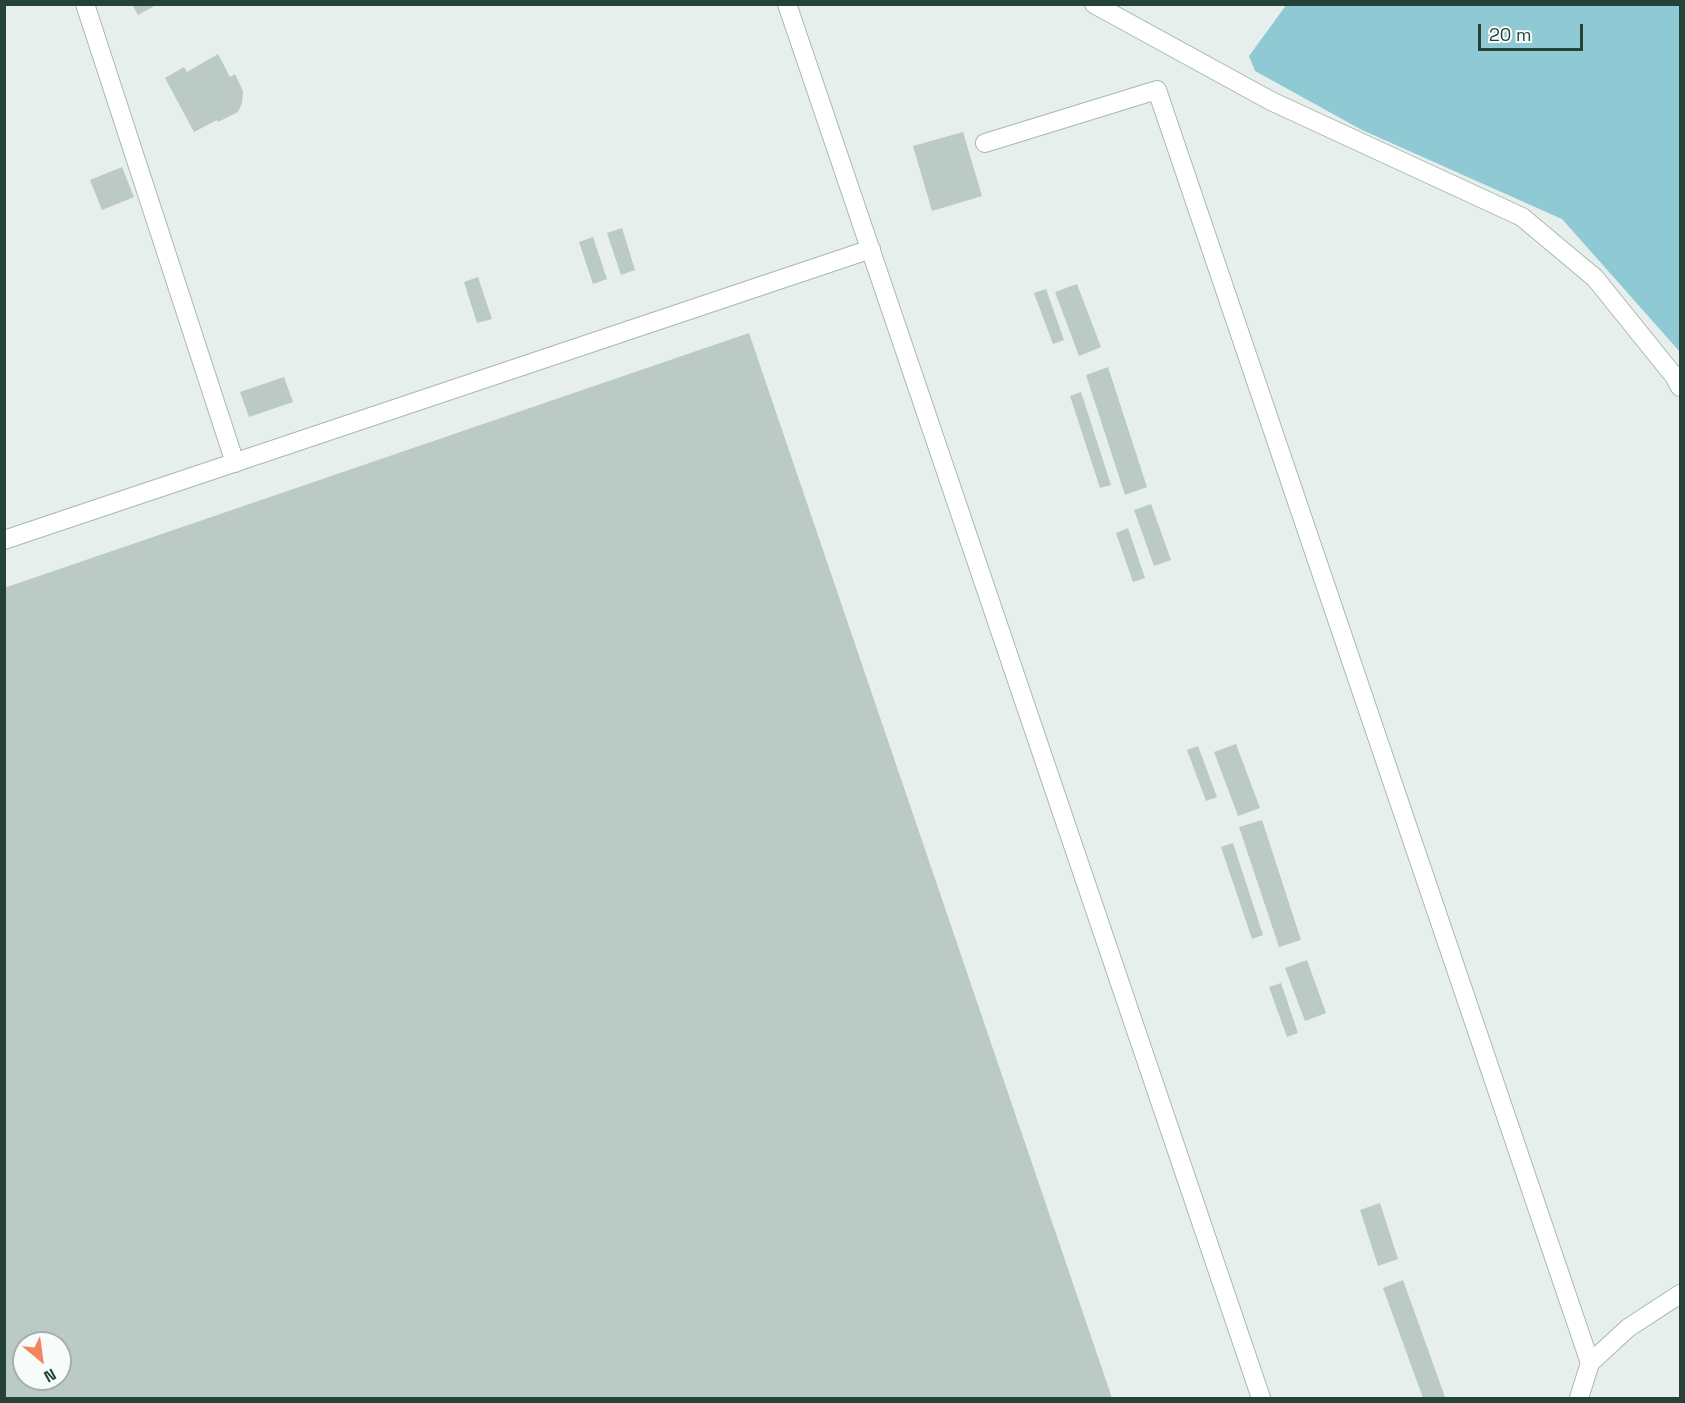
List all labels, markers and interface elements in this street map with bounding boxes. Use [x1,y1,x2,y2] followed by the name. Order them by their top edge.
[1481,12,1586,50] scale bar
[1489,23,1532,46] text: 20 m
[12,1331,72,1391] north arrow
[40,1364,60,1387] text: N

